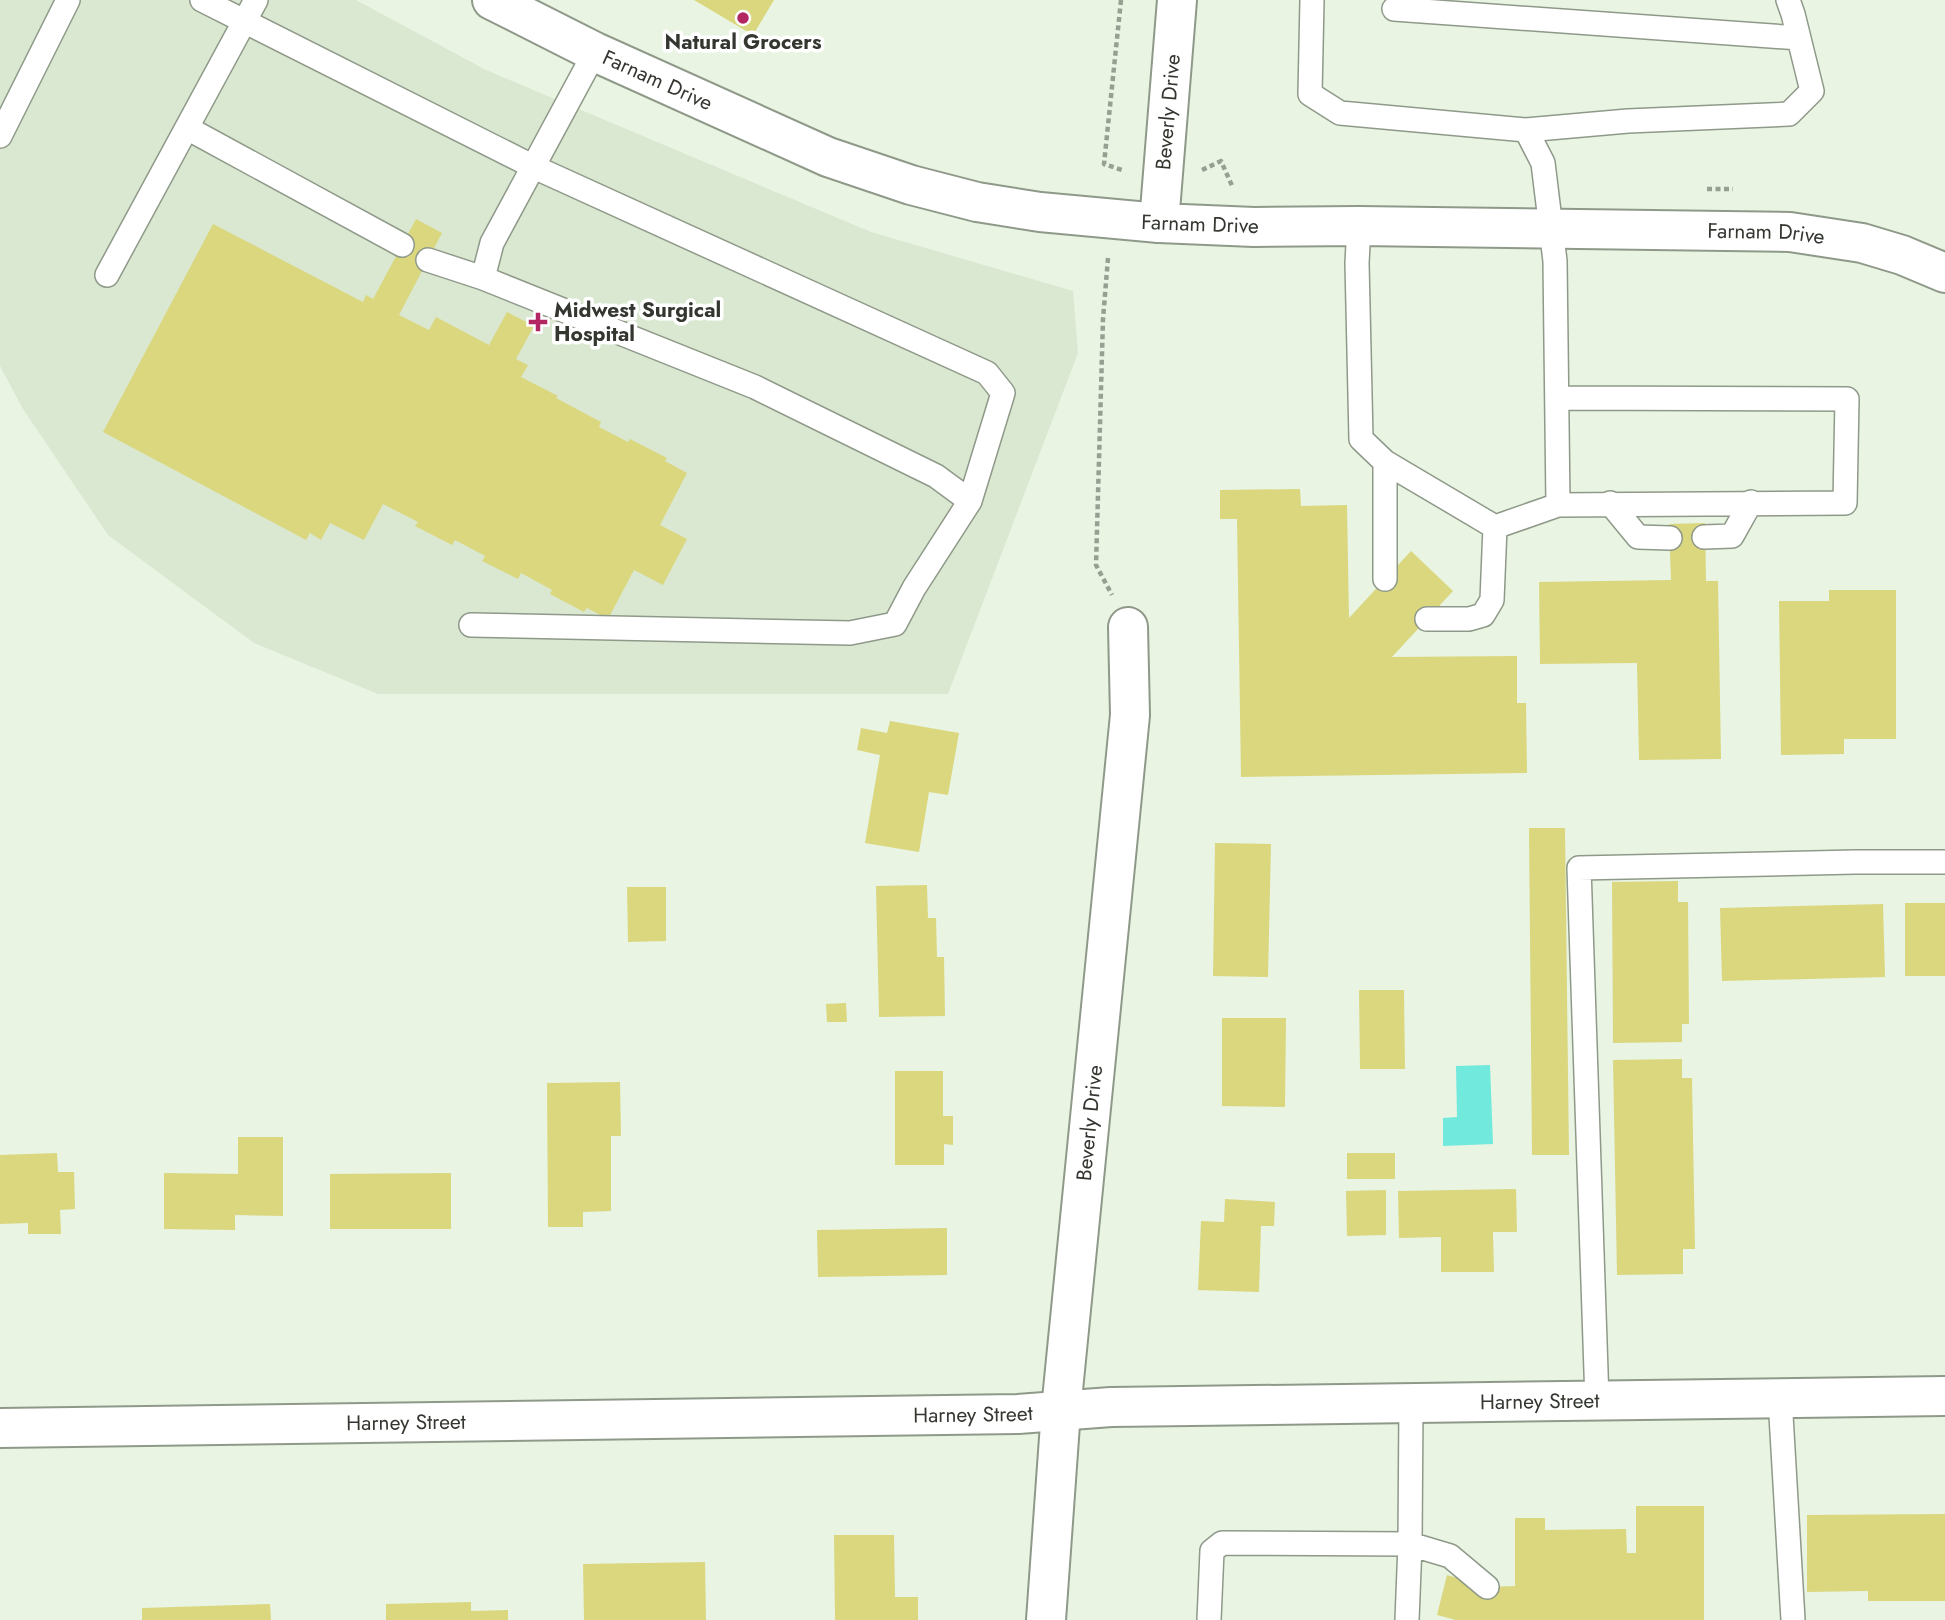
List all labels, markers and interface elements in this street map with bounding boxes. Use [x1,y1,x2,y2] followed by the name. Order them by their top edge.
[735,10,751,26] marker: Natural Grocers
[664,27,822,57] place label: Natural Grocers
[598,42,718,118] street label: Farnam Drive
[1148,53,1188,171] street label: Beverly Drive
[1141,207,1259,241] street label: Farnam Drive
[1707,216,1827,252] street label: Farnam Drive
[554,295,721,349] place label: Midwest Surgical Hospital
[528,312,548,332] marker: Midwest Surgical Hospital
[1069,1063,1110,1182] street label: Beverly Drive
[1480,1386,1600,1417] street label: Harney Street
[913,1398,1034,1430] street label: Harney Street
[346,1407,466,1438] street label: Harney Street

